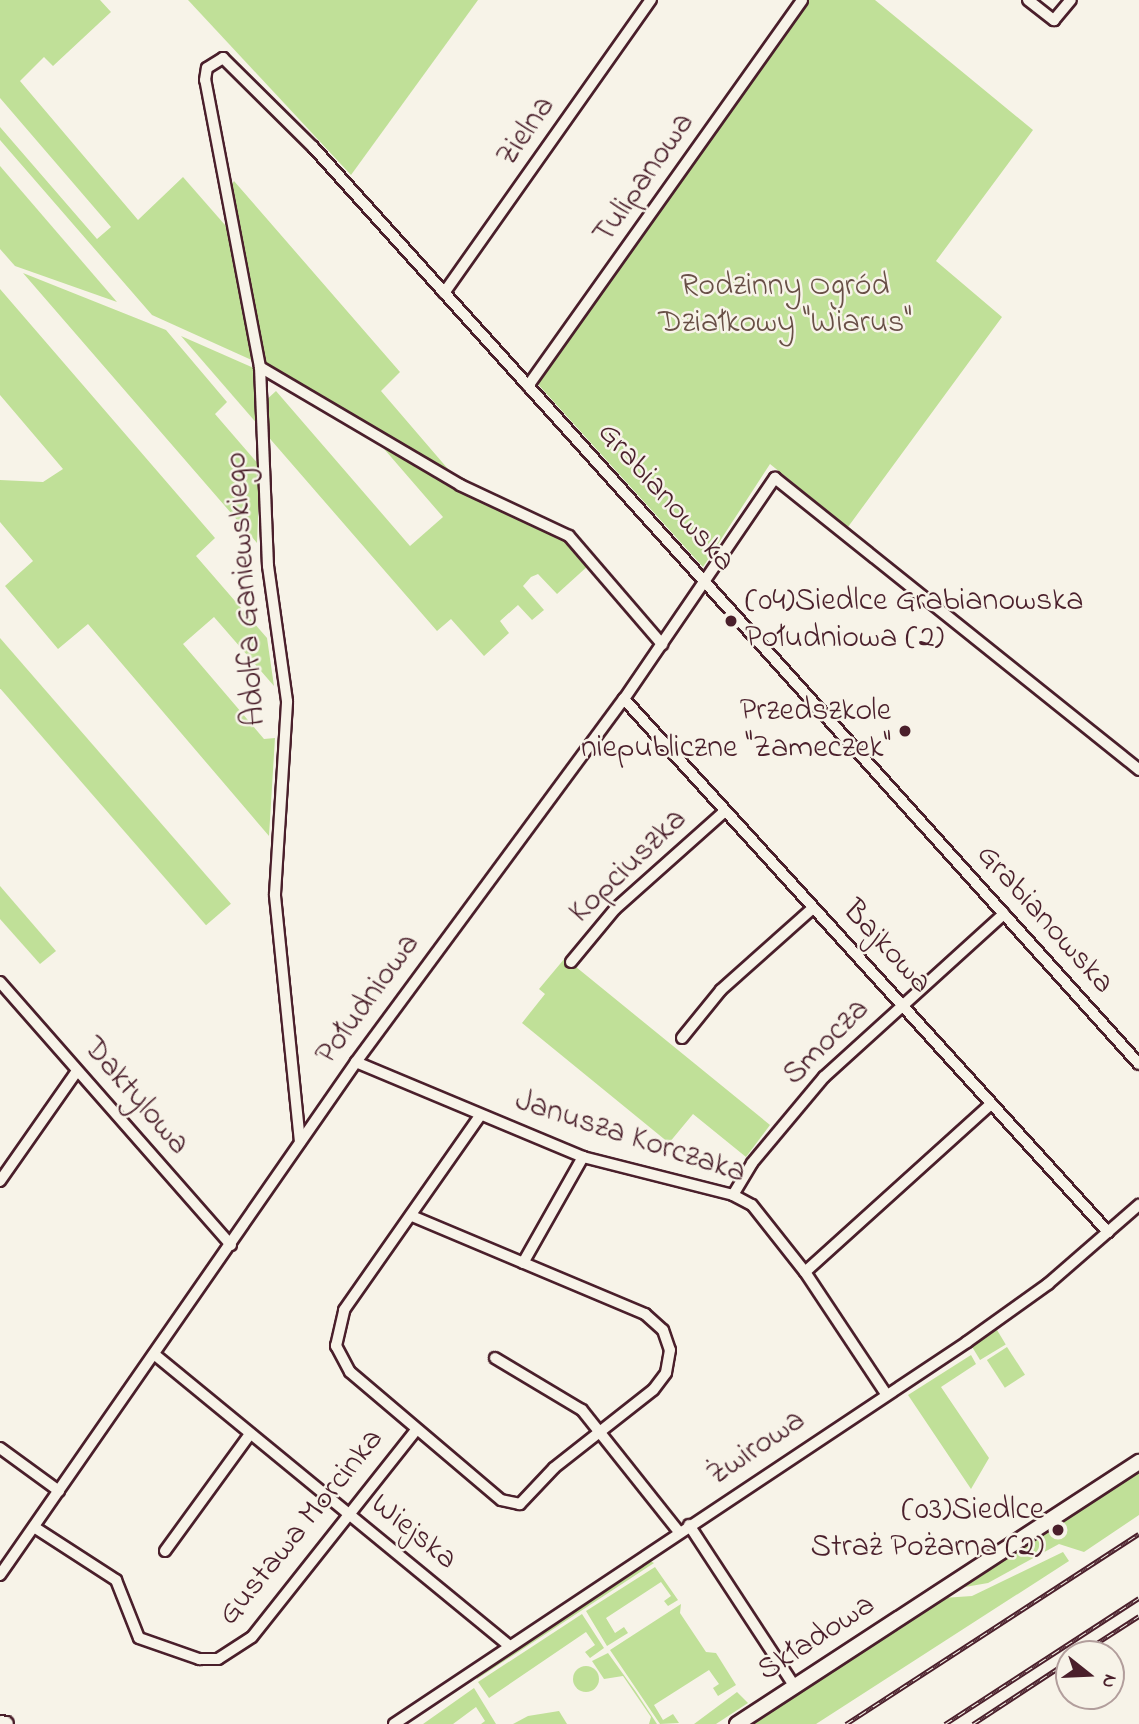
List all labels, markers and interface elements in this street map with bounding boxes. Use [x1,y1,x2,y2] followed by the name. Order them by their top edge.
[489,90,565,174] street label: Zielna
[586,106,704,252] street label: Tulipanowa
[658,269,912,344] park label: Rodzinny Ogród Działkowy "Wiarus"
[588,415,742,581] street label: Grabianowska
[218,451,276,727] street label: Adolfa Ganiewskiego
[745,584,1084,659] place label: (04)Siedlce Grabianowska Południowa (2)
[723,613,739,629] marker: (04)Siedlce Grabianowska Południowa (2)
[581,694,891,769] place label: Przedszkole niepubliczne "Zameczek"
[897,723,913,739] marker: Przedszkole niepubliczne "Zameczek"
[562,802,696,932] street label: Kopciuszka
[967,837,1121,1003] street label: Grabianowska
[833,893,939,1003] street label: Bajkowa
[309,927,429,1073] street label: Południowa
[776,992,878,1094] street label: Smocza
[73,1030,197,1164] street label: Daktylowa
[510,1083,750,1193] street label: Janusza Korczaka
[701,1402,813,1496] street label: Żwirowa
[211,1422,393,1634] street label: Gustawa Morcinka
[362,1486,464,1580] street label: Wiejska
[810,1493,1044,1568] place label: (03)Siedlce Straż Pożarna (2)
[1050,1522,1066,1538] marker: (03)Siedlce Straż Pożarna (2)
[751,1587,883,1691] street label: Składowa
[1055,1640,1125,1710] north arrow
[1094,1671,1123,1691] text: N

